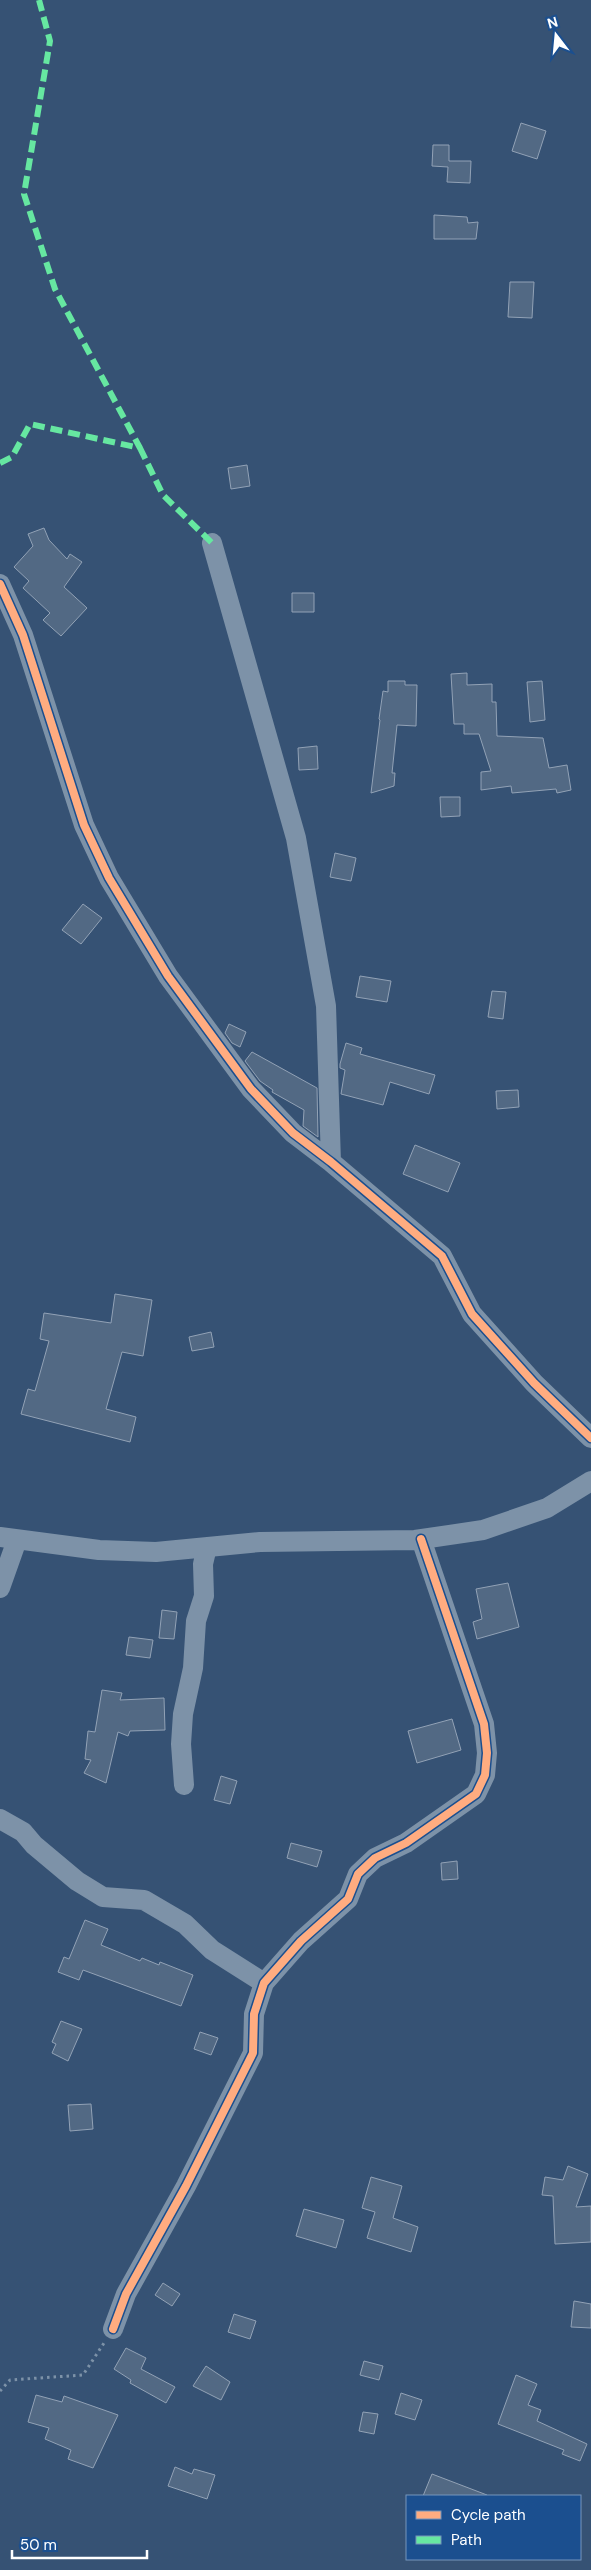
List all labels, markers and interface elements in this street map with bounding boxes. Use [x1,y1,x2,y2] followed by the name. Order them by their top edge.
[531,10,581,60] north arrow
[545,12,560,33] text: N
[406,2495,581,2560] legend
[451,2505,526,2525] text: Cycle path
[12,2528,148,2560] scale bar
[451,2530,482,2550] text: Path
[20,2535,57,2555] text: 50 m

